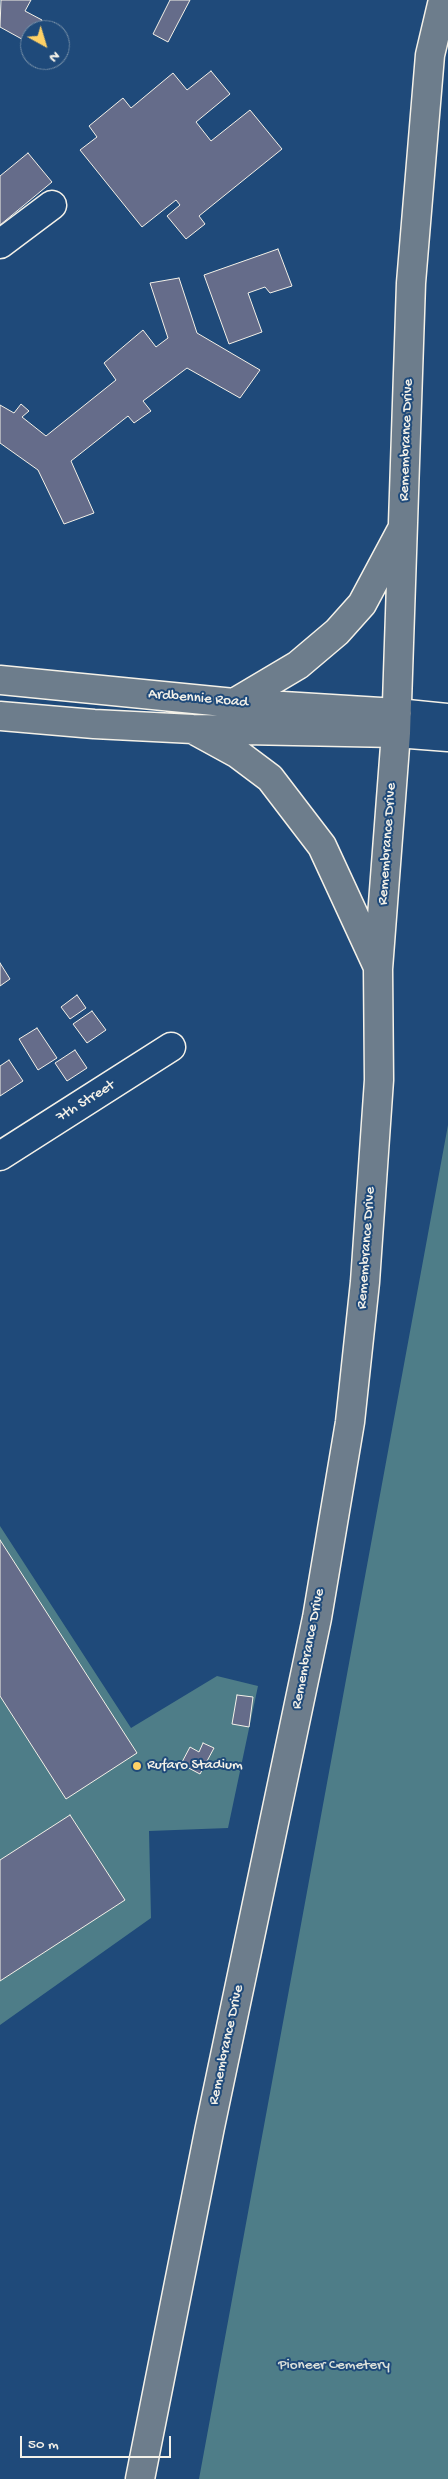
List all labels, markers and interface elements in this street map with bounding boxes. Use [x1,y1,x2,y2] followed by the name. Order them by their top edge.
[20,20,70,70] north arrow
[45,47,63,66] text: N
[396,379,418,501] street label: Remembrance Drive
[147,686,249,712] street label: Ardbennie Road
[375,782,401,906] street label: Remembrance Drive
[53,1077,119,1127] street label: 7th Street
[354,1186,380,1310] street label: Remembrance Drive
[288,1587,330,1711] street label: Remembrance Drive
[147,1757,243,1775] place label: Rufaro Stadium
[131,1760,143,1772] marker: Rufaro Stadium
[205,1983,249,2107] street label: Remembrance Drive
[278,2357,390,2375] park label: Pioneer Cemetery
[22,2426,174,2458] scale bar
[28,2436,59,2454] text: 50 m

